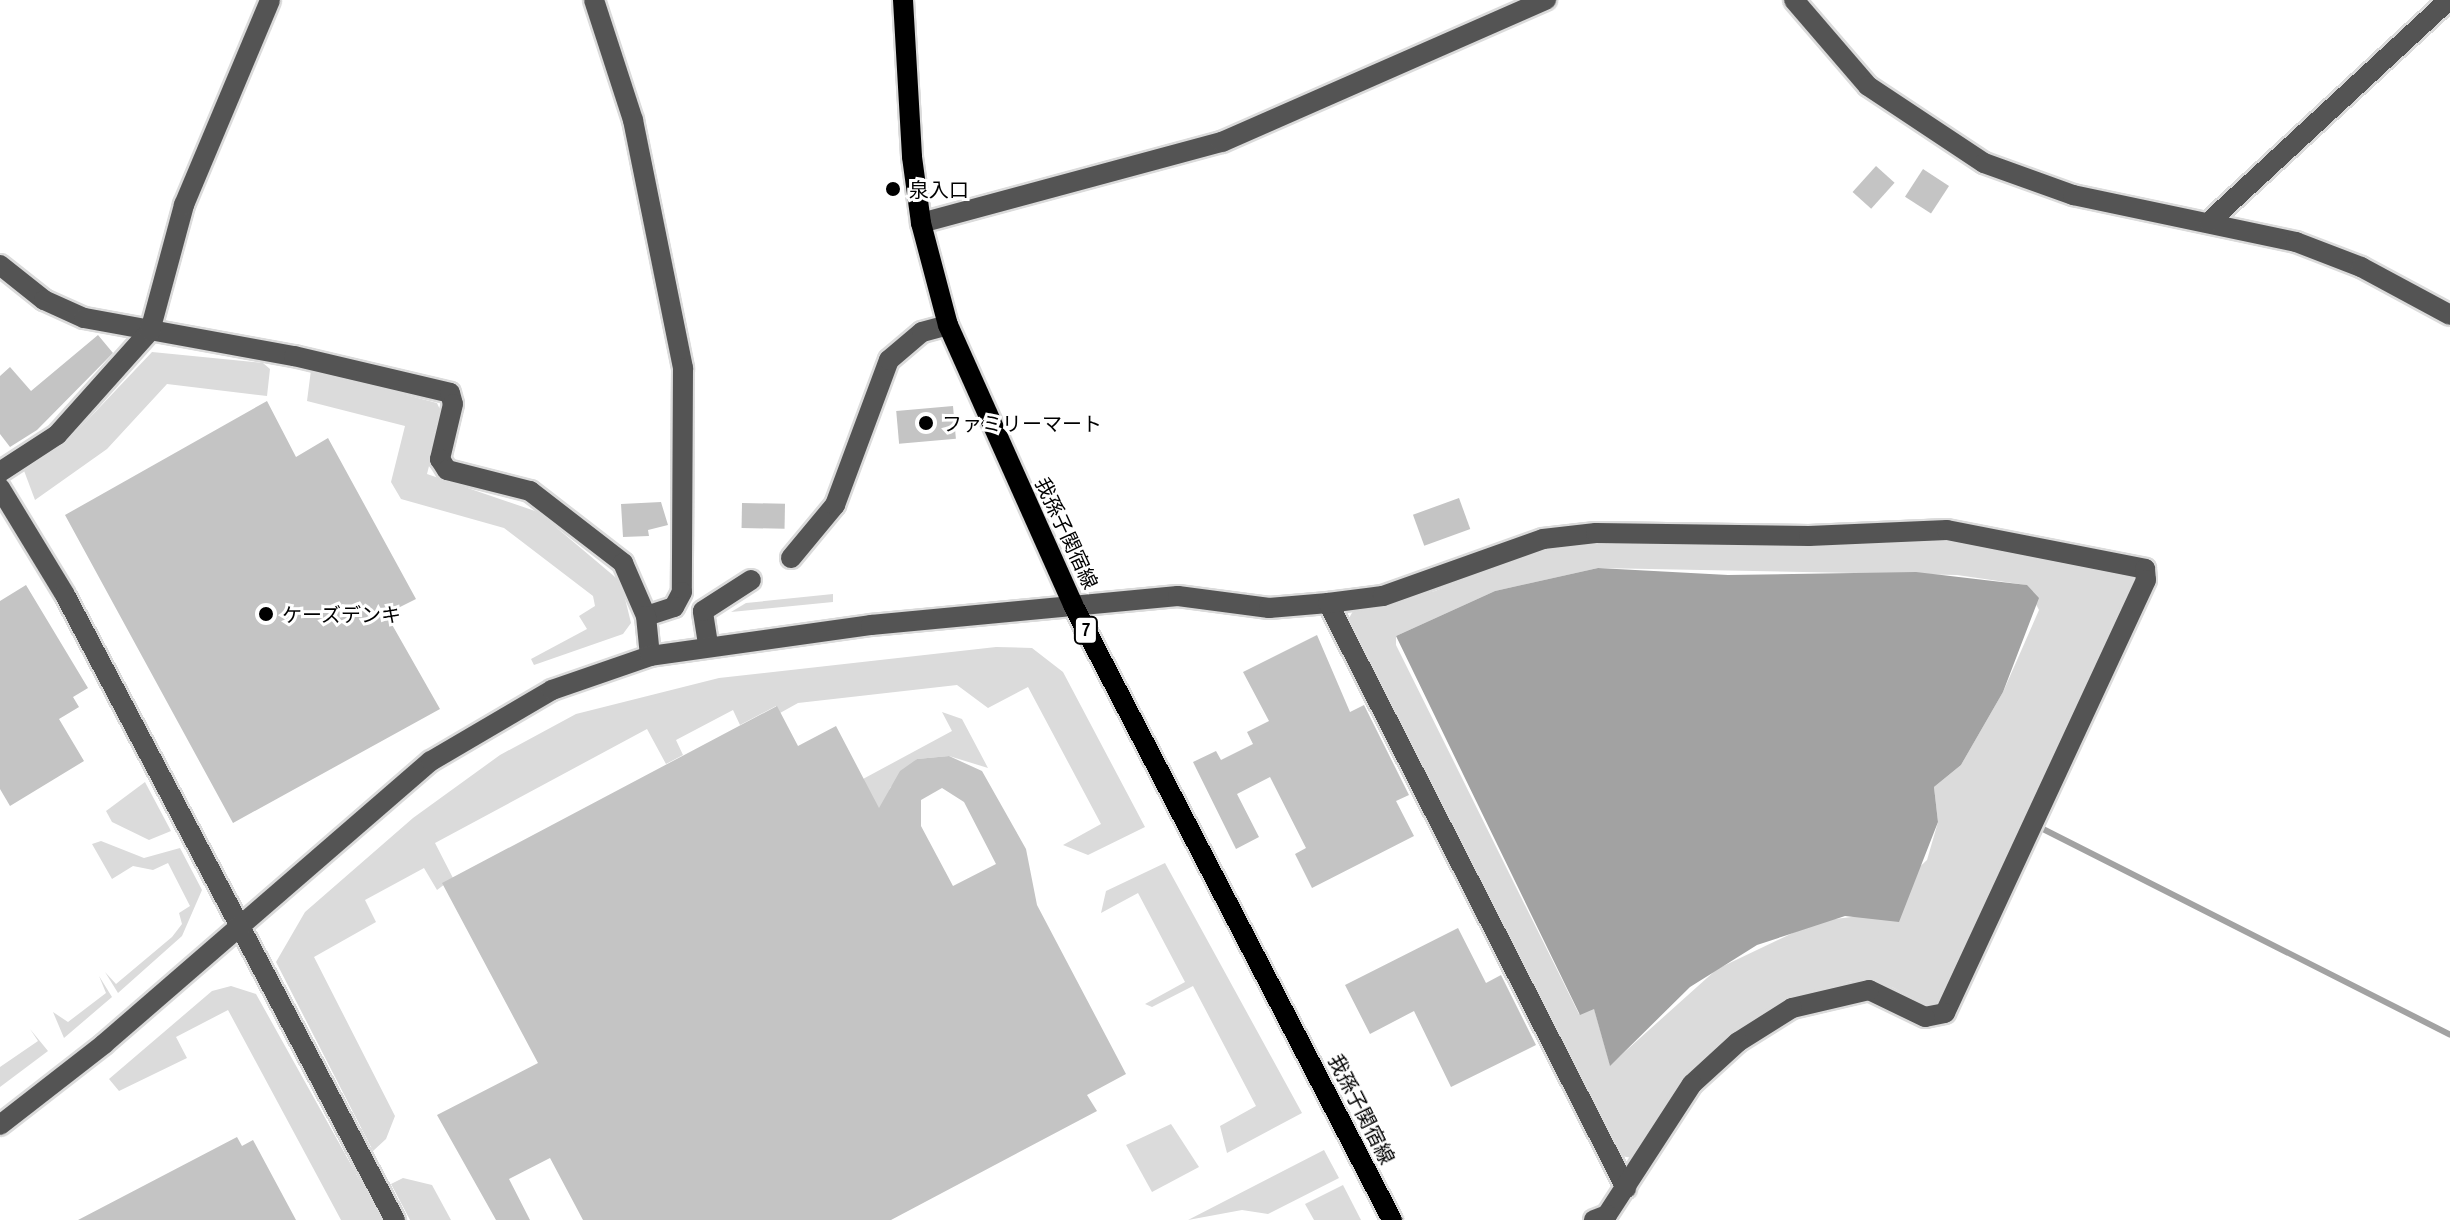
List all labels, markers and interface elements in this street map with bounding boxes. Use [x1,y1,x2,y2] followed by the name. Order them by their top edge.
[909,177,969,201] place label: 泉入口
[884,180,902,198] marker: 泉入口
[942,411,1102,435] place label: ファミリーマート
[917,414,935,432] marker: ファミリーマート
[1031,474,1103,592] street label: 我孫子関宿線
[282,602,402,626] place label: ケーズデンキ
[257,605,275,623] marker: ケーズデンキ
[1072,616,1100,644] road number: 7
[1324,1050,1400,1168] street label: 我孫子関宿線

